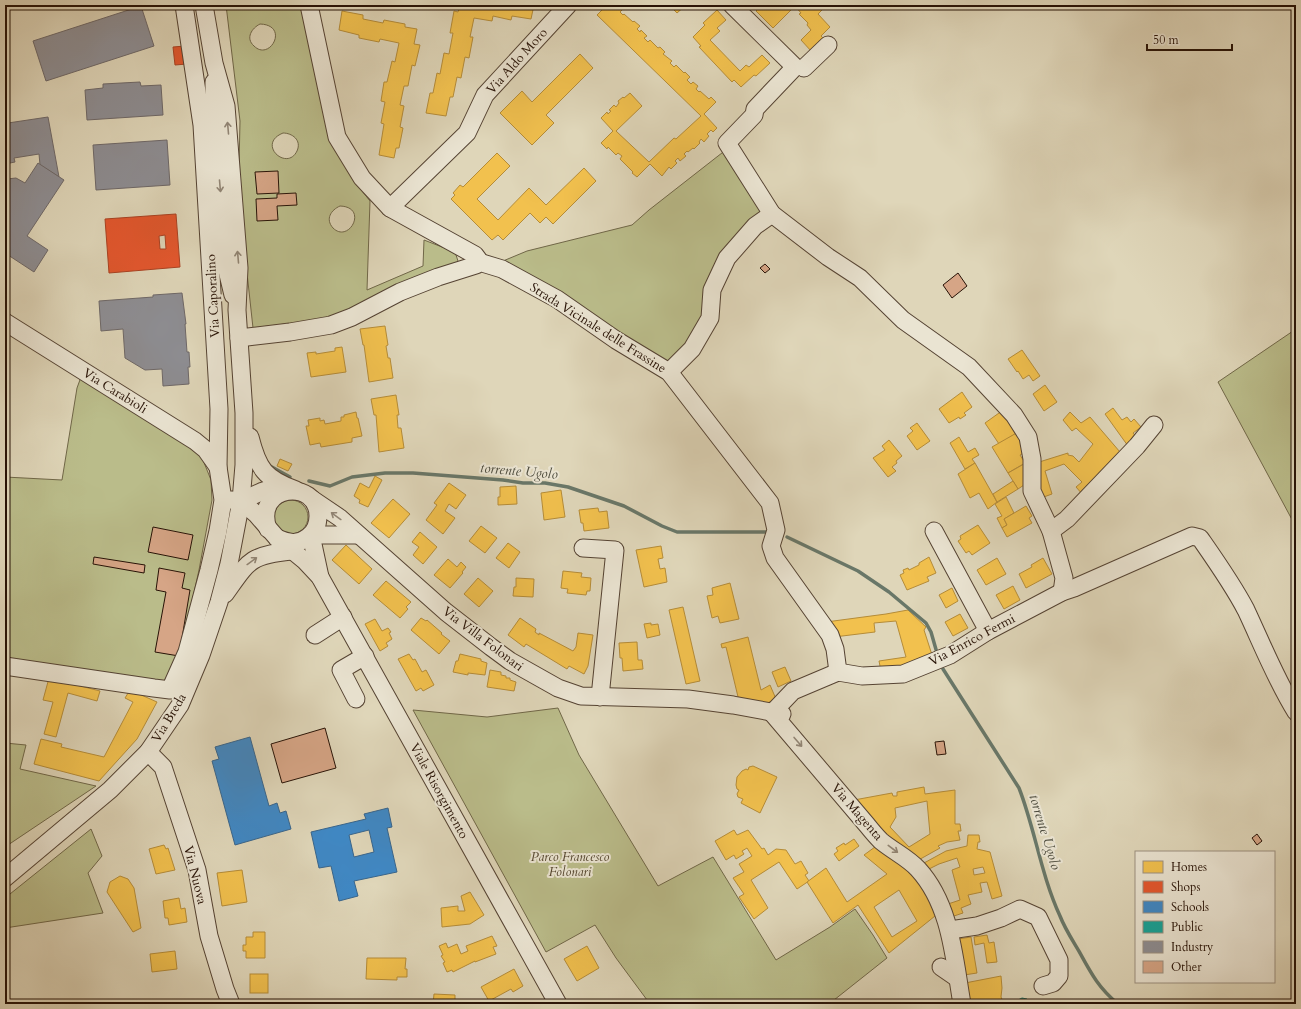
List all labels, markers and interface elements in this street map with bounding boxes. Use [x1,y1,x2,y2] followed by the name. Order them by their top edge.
[482,24,552,98] street label: Via Aldo Moro
[1147,26,1232,52] scale bar
[1153,32,1180,48] text: 50 m
[224,122,231,135] one-way arrow
[216,179,223,192] one-way arrow
[235,251,242,264] one-way arrow
[202,254,224,338] street label: Via Caporalino
[526,279,670,377] street label: Strada Vicinale delle Frassine
[79,364,151,418] street label: Via Carabioli
[479,458,559,484] water label: torrente Ugolo
[331,512,342,520] one-way arrow
[246,557,257,565] one-way arrow
[439,602,528,676] street label: Via Villa Folonari
[926,610,1019,670] street label: Via Enrico Fermi
[147,690,191,746] street label: Via Breda
[793,737,802,747] one-way arrow
[405,740,473,842] street label: Viale Risorgimento
[827,779,887,845] street label: Via Magenta
[1025,792,1066,873] water label: torrente Ugolo
[179,844,211,907] street label: Via Nuova
[887,845,898,854] one-way arrow
[531,848,609,881] park label: Parco Francesco Folonari
[1135,851,1275,983] legend
[1171,859,1207,875] text: Homes
[1171,879,1200,895] text: Shops
[1171,899,1209,915] text: Schools
[1171,919,1204,935] text: Public
[1171,939,1214,955] text: Industry
[1171,959,1202,975] text: Other

